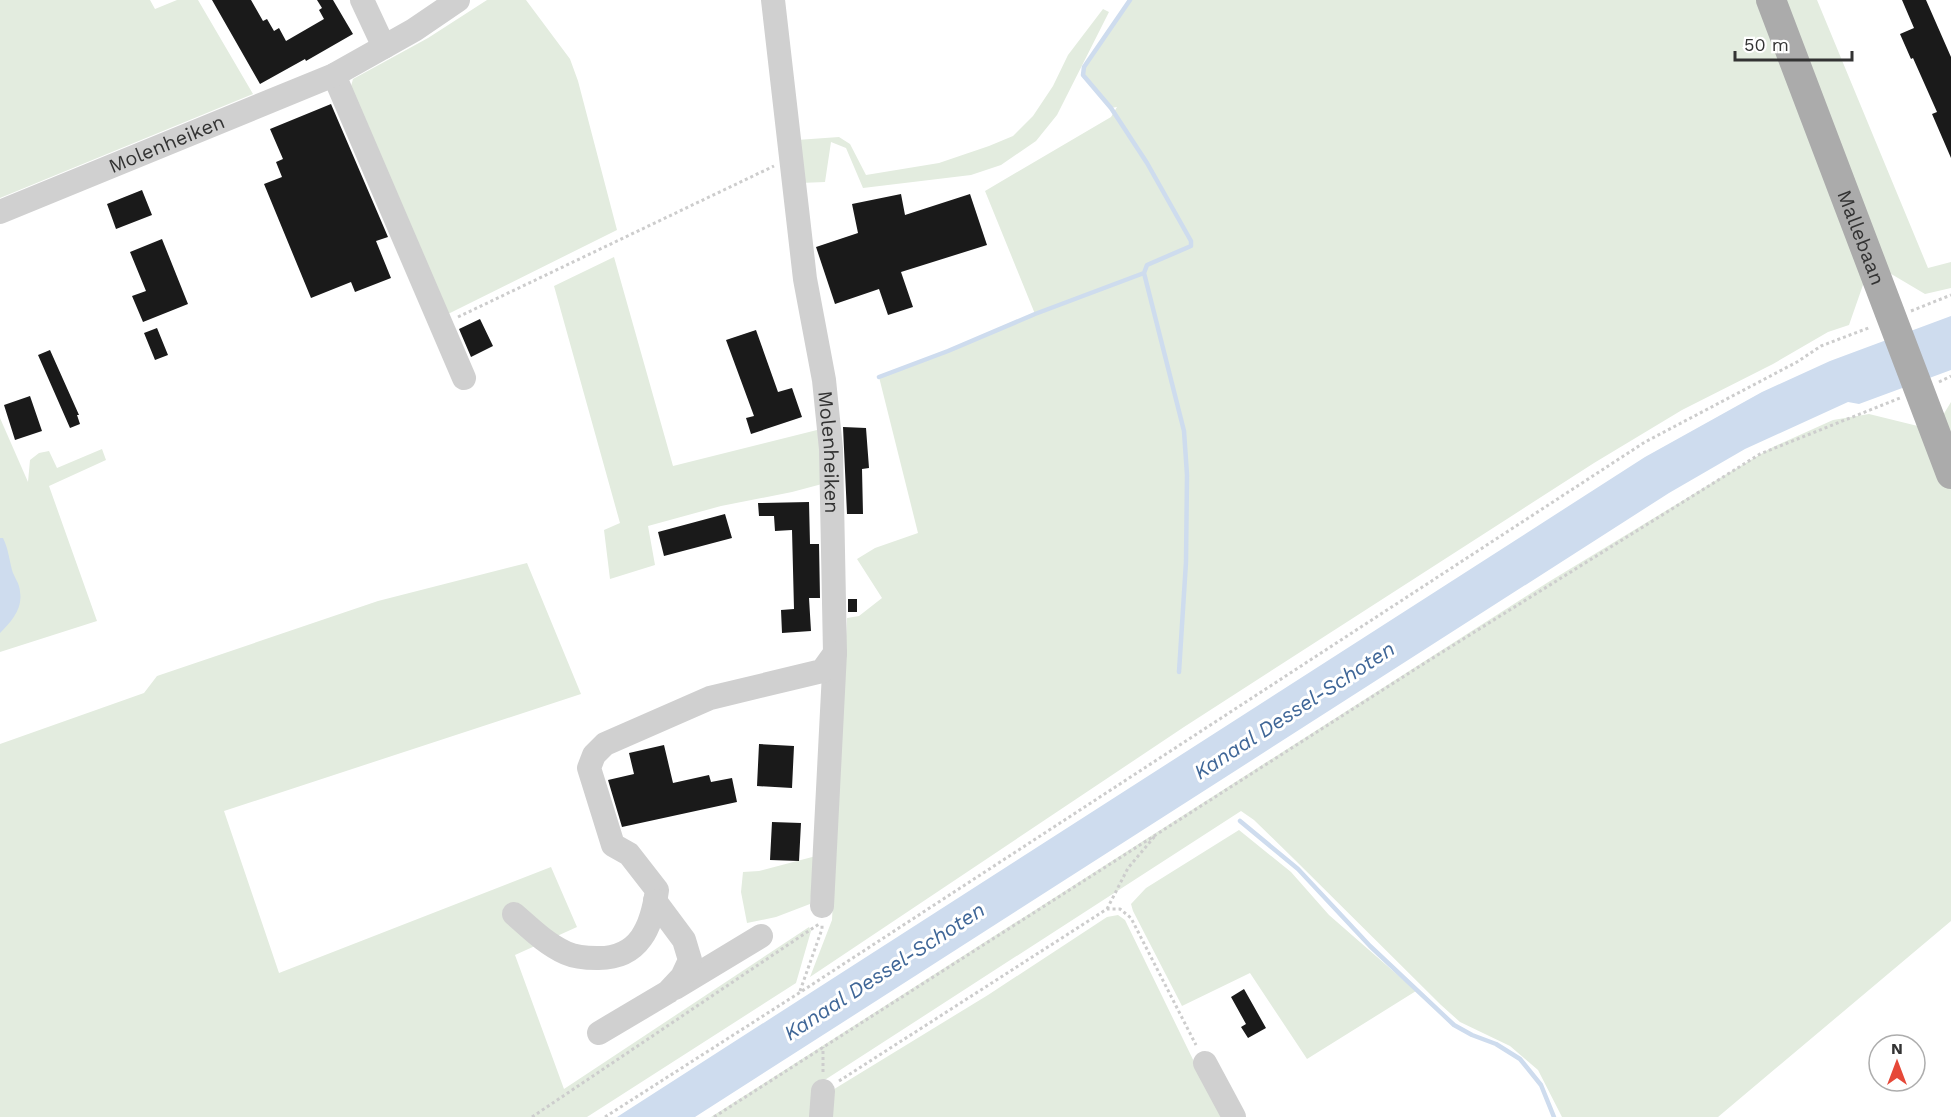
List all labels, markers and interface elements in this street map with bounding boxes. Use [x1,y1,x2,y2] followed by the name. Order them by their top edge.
[1735,24,1852,62] scale bar
[1744,34,1789,55] text: 50 m
[105,109,228,178] street label: Molenheiken
[1832,187,1890,288] street label: Mallebaan
[813,390,844,514] street label: Molenheiken
[1189,636,1399,784] water label: Kanaal Dessel-Schoten
[779,897,989,1045] water label: Kanaal Dessel-Schoten
[1867,1033,1927,1093] north arrow
[1891,1039,1903,1058] text: N

